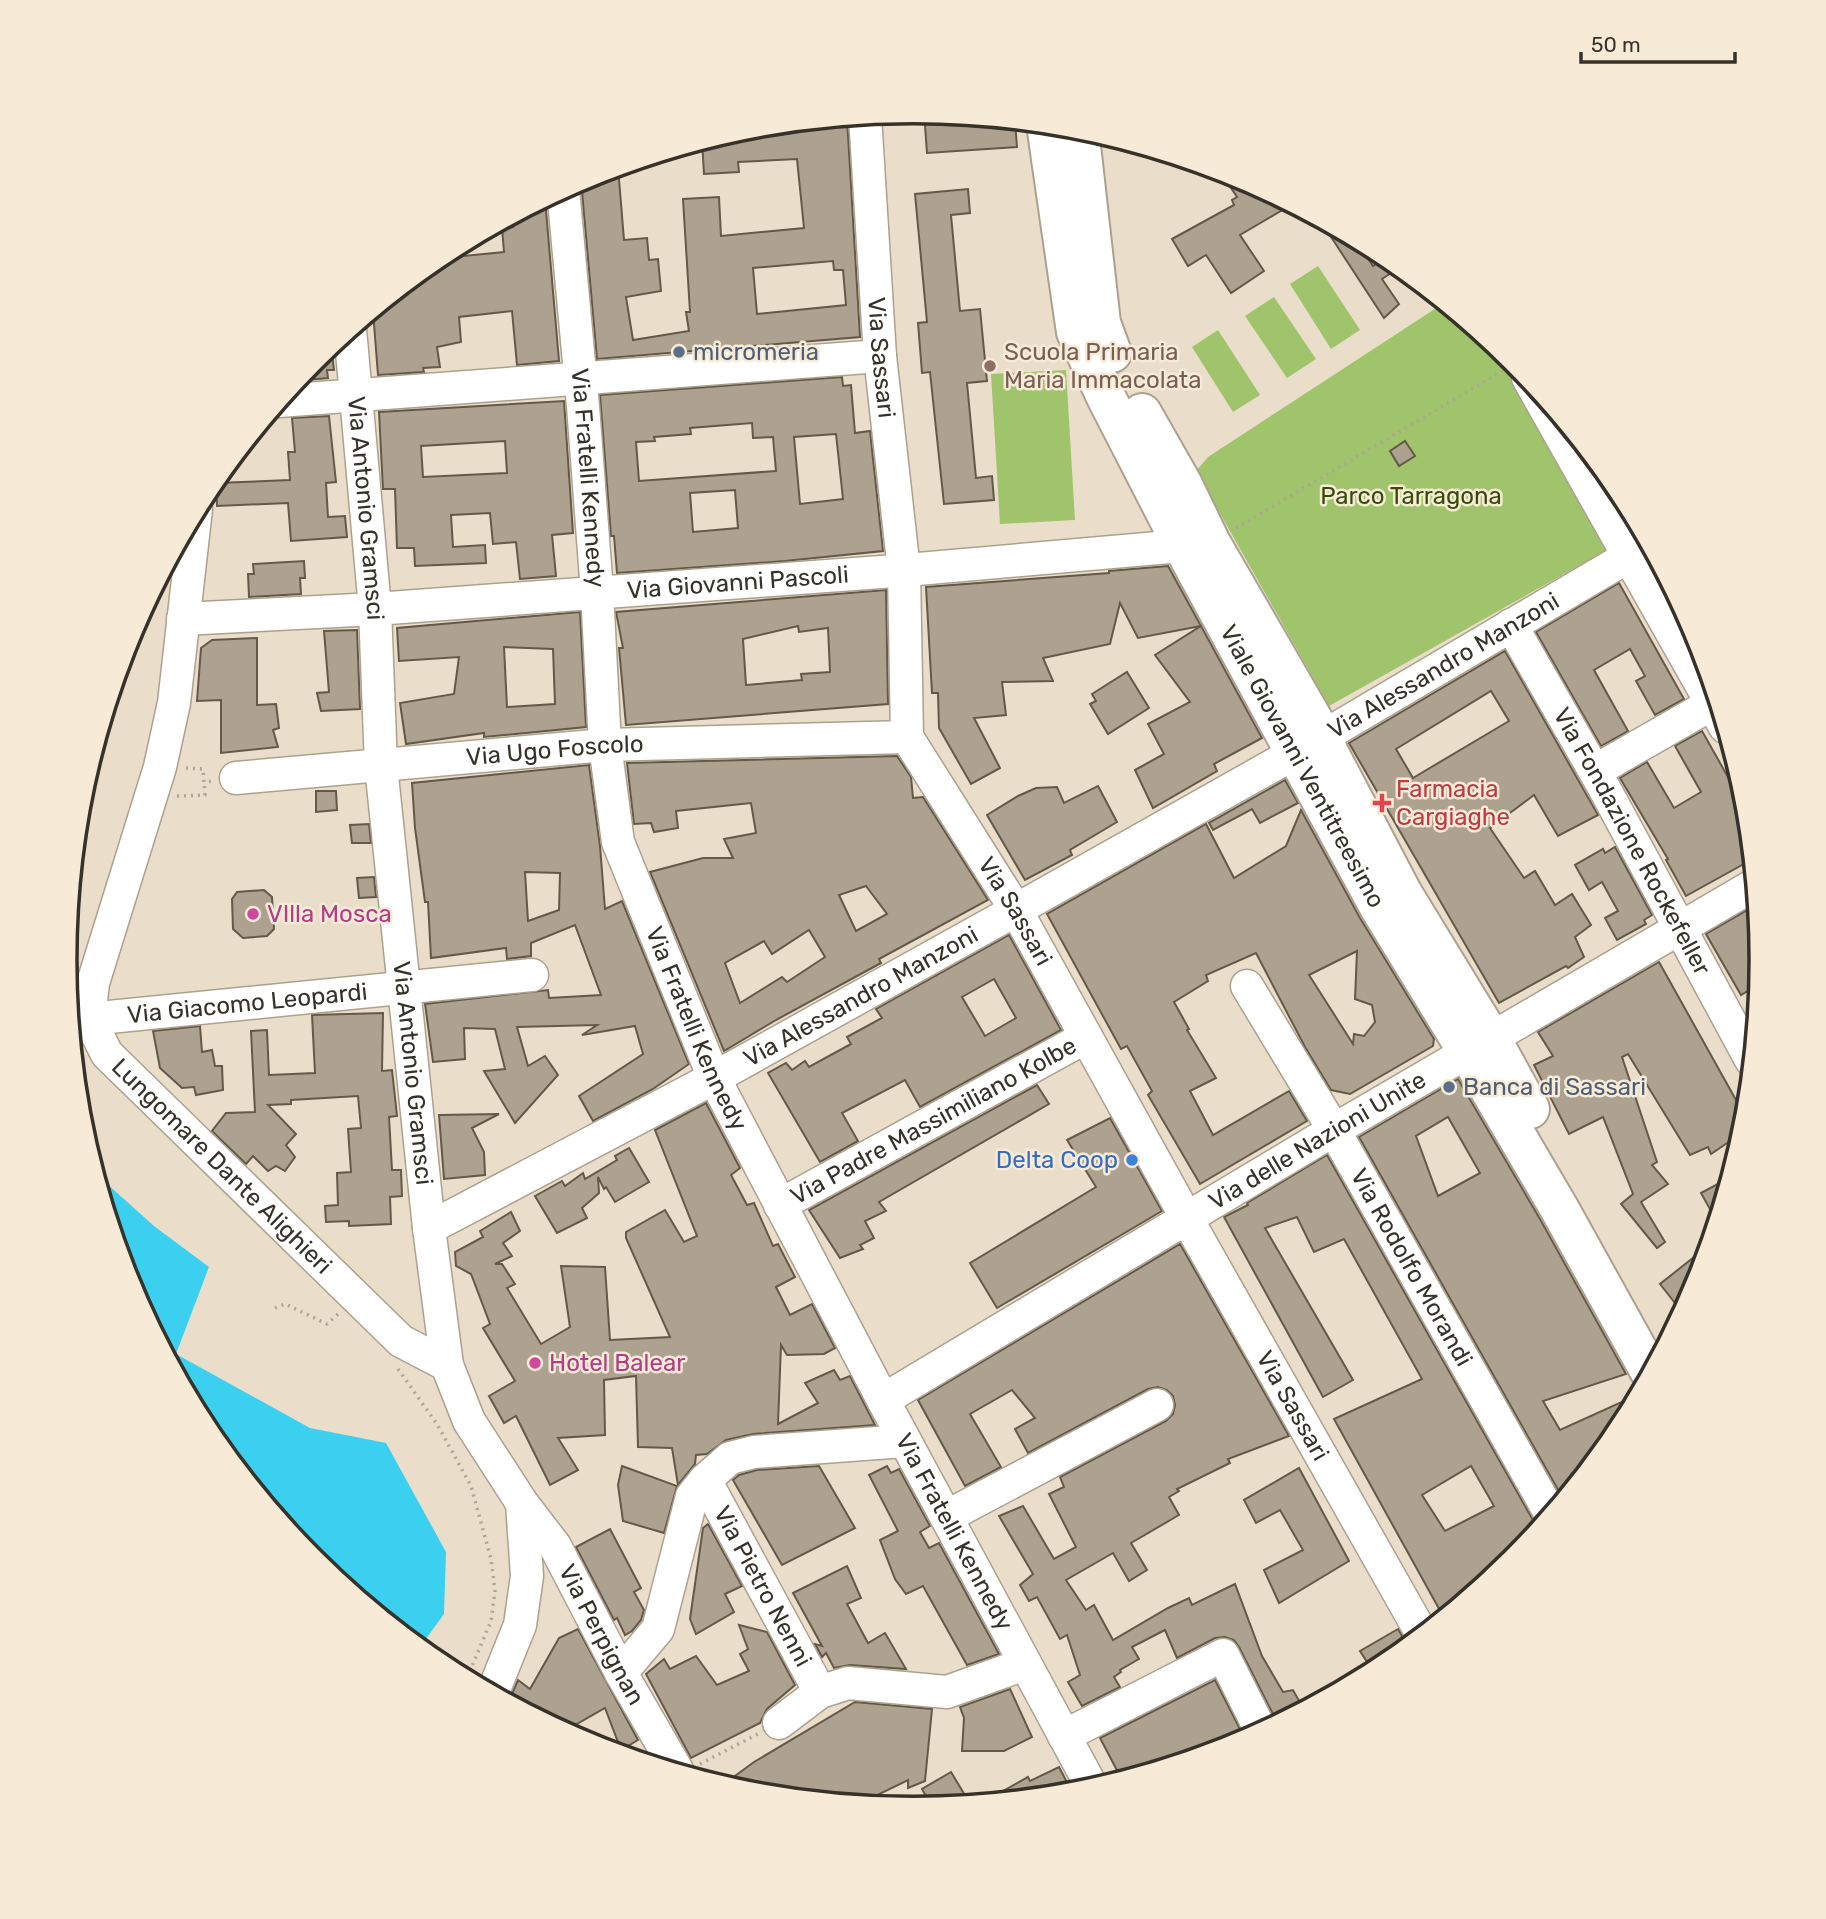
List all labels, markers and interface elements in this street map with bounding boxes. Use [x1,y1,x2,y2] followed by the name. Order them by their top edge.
[1581,21,1735,65] scale bar
[1591,32,1641,57] text: 50 m
[862,296,901,419] street label: Via Sassari
[693,338,819,366] place label: micromeria
[1004,338,1201,394] place label: Scuola Primaria Maria Immacolata
[671,344,687,360] marker: micromeria
[982,358,998,374] marker: Scuola Primaria Maria Immacolata
[566,367,611,589] street label: Via Fratelli Kennedy
[342,395,389,621] street label: Via Antonio Gramsci
[1320,482,1502,510] park label: Parco Tarragona
[626,560,850,605] street label: Via Giovanni Pascoli
[1323,587,1564,745] street label: Via Alessandro Manzoni
[1214,620,1391,912] street label: Viale Giovanni Ventitreesimo
[1547,703,1716,980] street label: Via Fondazione Rockefeller
[465,730,644,771] street label: Via Ugo Foscolo
[1396,775,1510,831] place label: Farmacia Cargiaghe
[1374,795,1390,811] marker: Farmacia Cargiaghe
[972,852,1058,971] street label: Via Sassari
[267,900,392,928] place label: VIlla Mosca
[245,906,261,922] marker: VIlla Mosca
[739,920,983,1073] street label: Via Alessandro Manzoni
[640,922,753,1136] street label: Via Fratelli Kennedy
[387,960,438,1186] street label: Via Antonio Gramsci
[126,977,369,1029] street label: Via Giacomo Leopardi
[786,1031,1081,1210] street label: Via Padre Massimiliano Kolbe
[106,1053,338,1280] street label: Lungomare Dante Alighieri
[1204,1065,1431,1216] street label: Via delle Nazioni Unite
[1463,1073,1646,1101] place label: Banca di Sassari
[1441,1079,1457,1095] marker: Banca di Sassari
[996,1146,1118,1174] place label: Delta Coop
[1124,1152,1140,1168] marker: Delta Coop
[1345,1164,1478,1371] street label: Via Rodolfo Morandi
[1251,1346,1335,1465] street label: Via Sassari
[549,1349,685,1377] place label: Hotel Balear
[527,1355,543,1371] marker: Hotel Balear
[890,1429,1019,1635] street label: Via Fratelli Kennedy
[708,1501,817,1671] street label: Via Pietro Nenni
[553,1559,650,1710] street label: Via Perpignan

